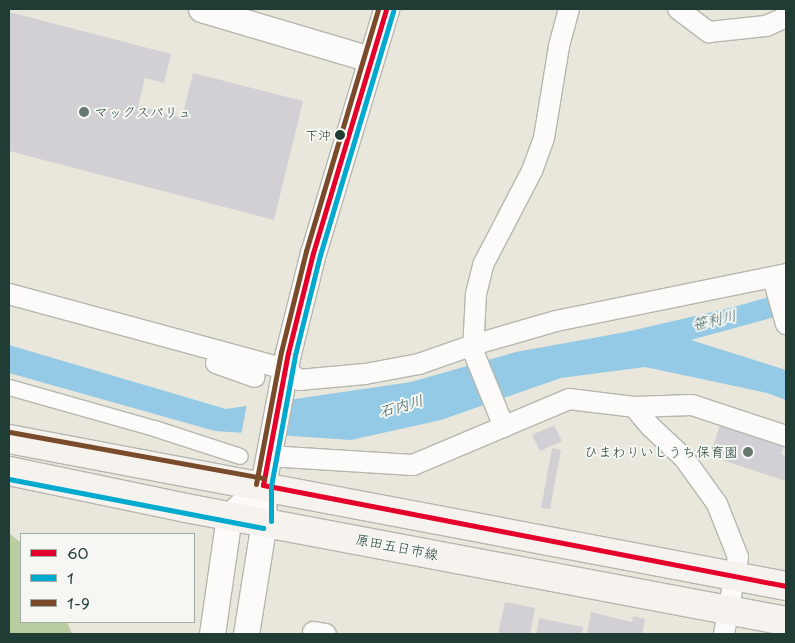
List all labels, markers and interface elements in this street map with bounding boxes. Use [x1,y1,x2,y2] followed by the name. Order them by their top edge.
[94,104,192,120] place label: マックスバリュ
[78,106,90,118] marker: マックスバリュ
[305,127,331,143] place label: 下沖
[335,130,345,140] marker: 下沖
[690,305,738,333] water label: 笹利川
[377,390,425,420] water label: 石内川
[584,444,738,460] place label: ひまわりいしうち保育園
[742,446,754,458] marker: ひまわりいしうち保育園
[354,531,440,563] street label: 原田五日市線
[20,533,195,623] legend
[67,541,88,564] text: 60
[67,566,74,589] text: 1
[67,591,90,614] text: 1-9

